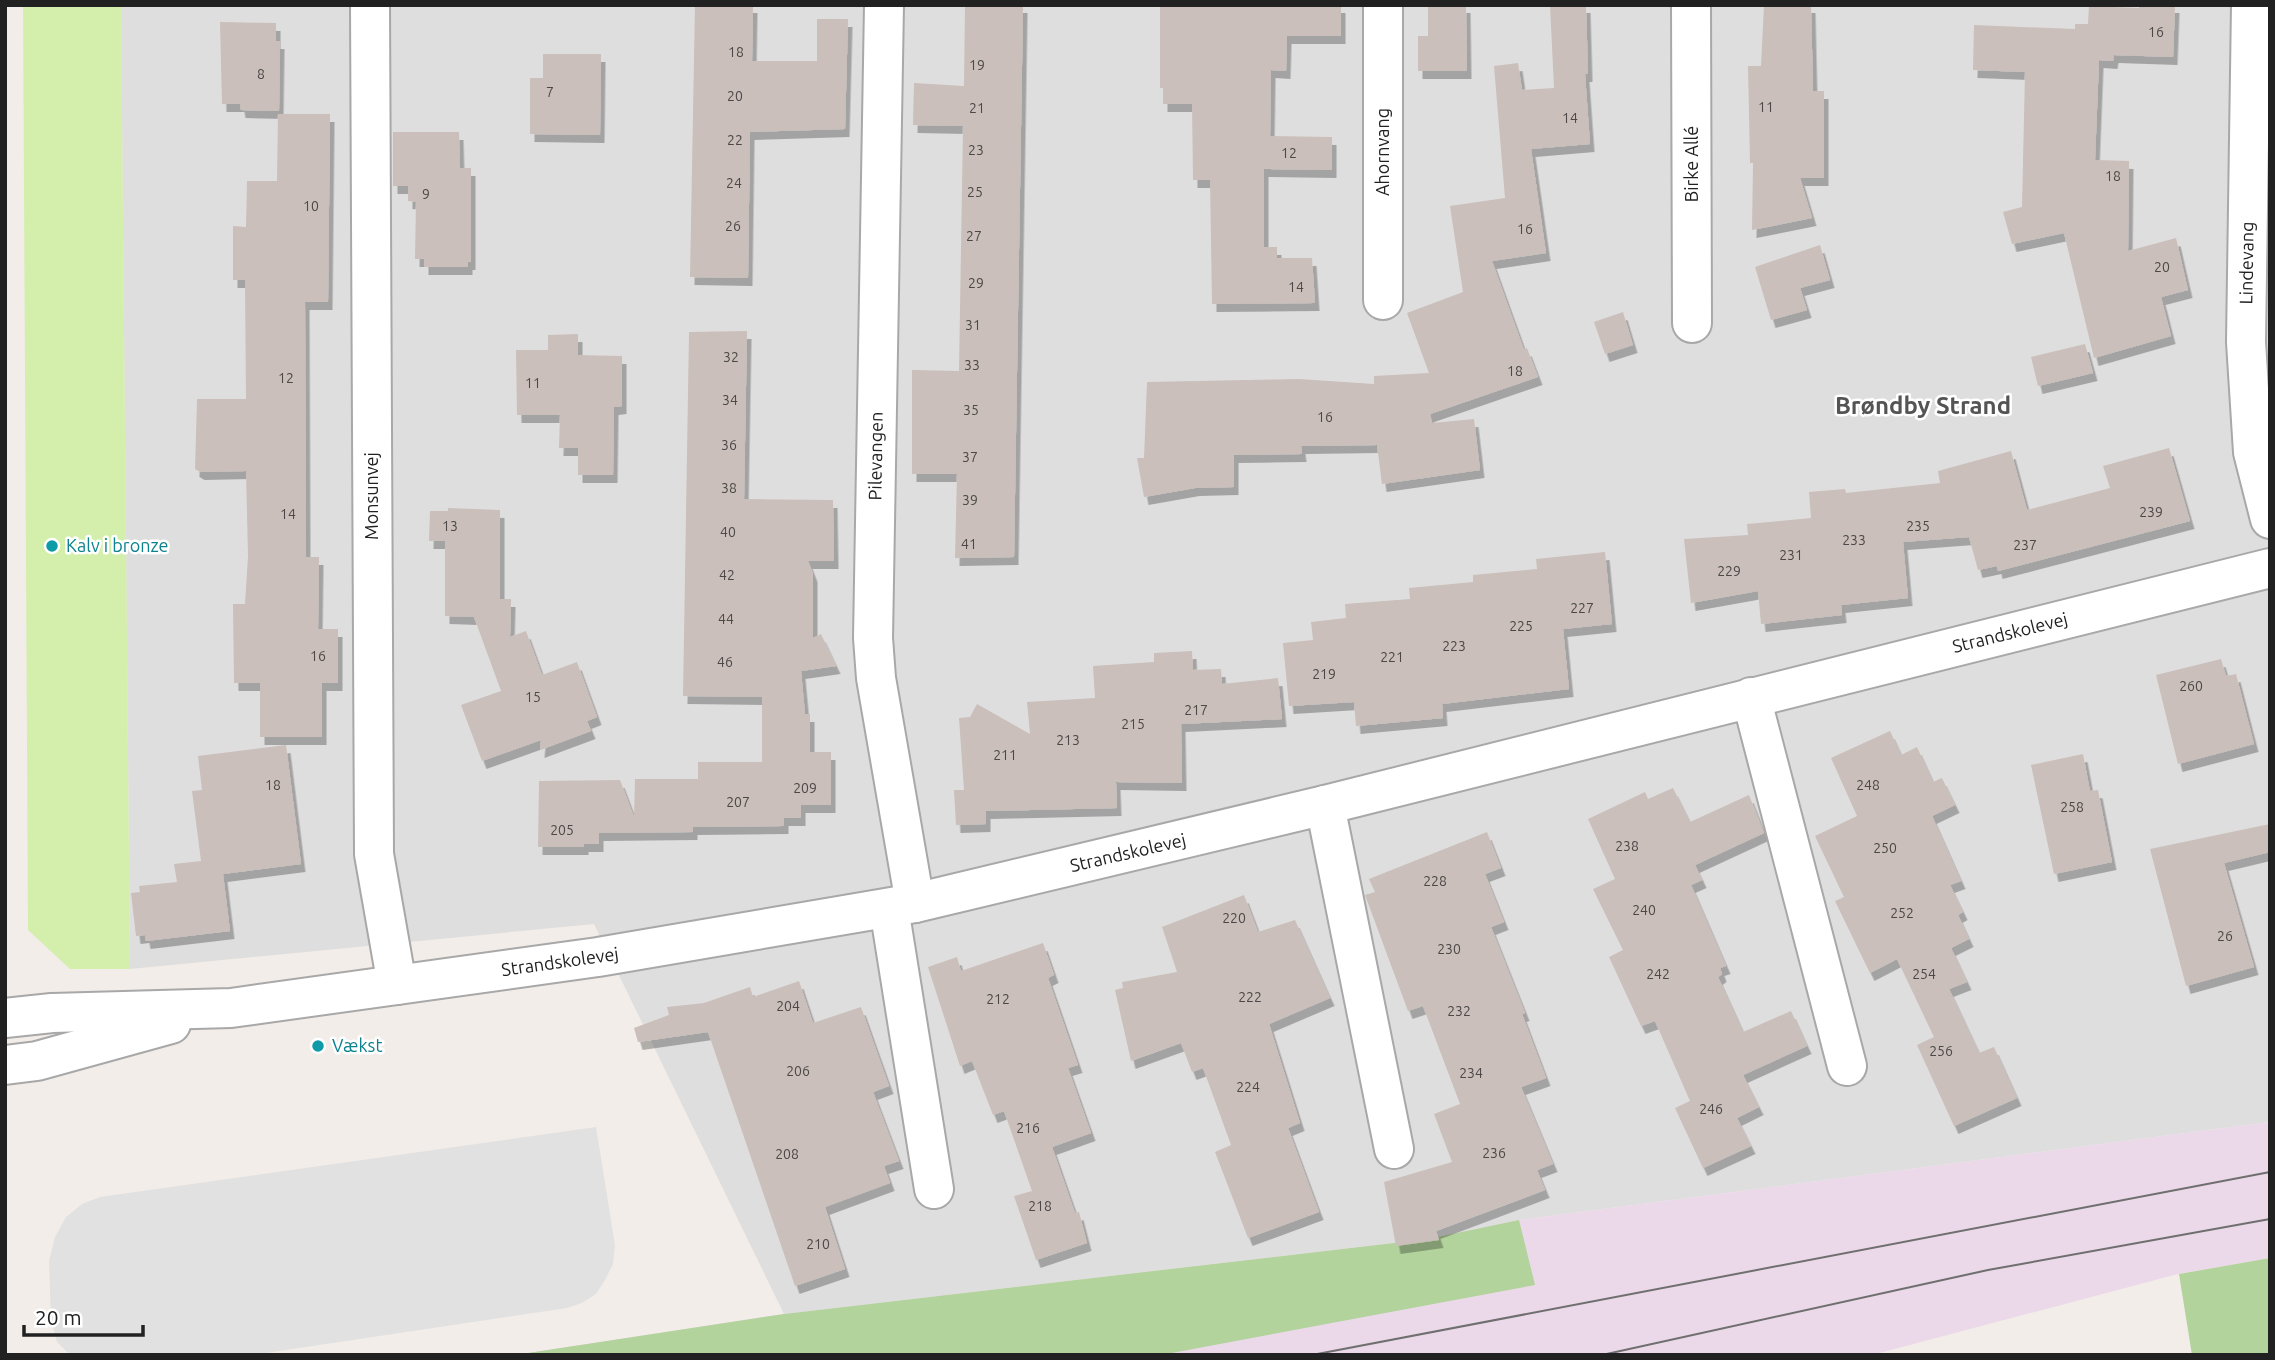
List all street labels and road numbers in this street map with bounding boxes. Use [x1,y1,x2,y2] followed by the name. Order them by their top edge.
[1372,108,1392,196] street label: Ahornvang
[1681,126,1701,202] street label: Birke Allé
[2235,221,2257,305] street label: Lindevang
[864,411,886,500] street label: Pilevangen
[361,452,381,540] street label: Monsunvej
[1950,608,2070,656] street label: Strandskolevej
[1068,829,1188,875] street label: Strandskolevej
[500,943,620,979] street label: Strandskolevej

